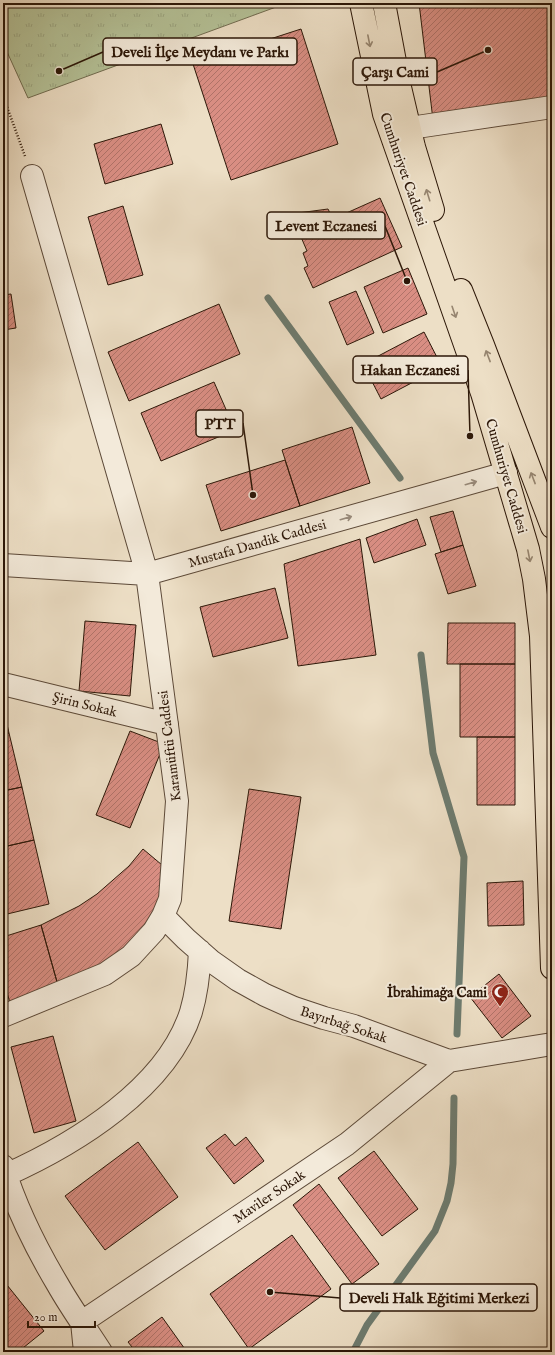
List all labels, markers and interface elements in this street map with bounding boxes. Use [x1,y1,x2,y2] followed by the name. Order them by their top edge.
[366,34,374,47] one-way arrow
[103,38,297,65] callout: Develi İlçe Meydanı ve Parkı
[111,43,289,62] text: Develi İlçe Meydanı ve Parkı
[353,58,437,85] callout: Çarşı Cami
[361,63,429,82] text: Çarşı Cami
[375,110,431,229] street label: Cumhuriyet Caddesi
[424,189,431,202] one-way arrow
[267,212,385,239] callout: Levent Eczanesi
[275,217,377,236] text: Levent Eczanesi
[450,305,458,317] one-way arrow
[483,351,491,363] one-way arrow
[353,356,468,383] callout: Hakan Eczanesi
[360,361,460,380] text: Hakan Eczanesi
[196,410,243,437] callout: PTT
[205,415,237,434] text: PTT
[481,417,531,536] street label: Cumhuriyet Caddesi
[529,472,537,484] one-way arrow
[464,478,477,486] one-way arrow
[339,514,352,521] one-way arrow
[186,516,329,572] street label: Mustafa Dandik Caddesi
[526,549,534,562] one-way arrow
[51,688,119,722] street label: Şirin Sokak
[154,689,186,802] street label: Karamüftü Caddesi
[490,982,510,1007] mosque icon: İbrahimağa Cami
[387,983,487,1002] place label: İbrahimağa Cami
[298,1002,390,1048] street label: Bayırbağ Sokak
[230,1166,309,1228] street label: Maviler Sokak
[340,1284,537,1311] callout: Develi Halk Eğitimi Merkezi
[348,1289,530,1308] text: Develi Halk Eğitimi Merkezi
[28,1303,95,1329] scale bar
[34,1310,57,1325] text: 20 m

